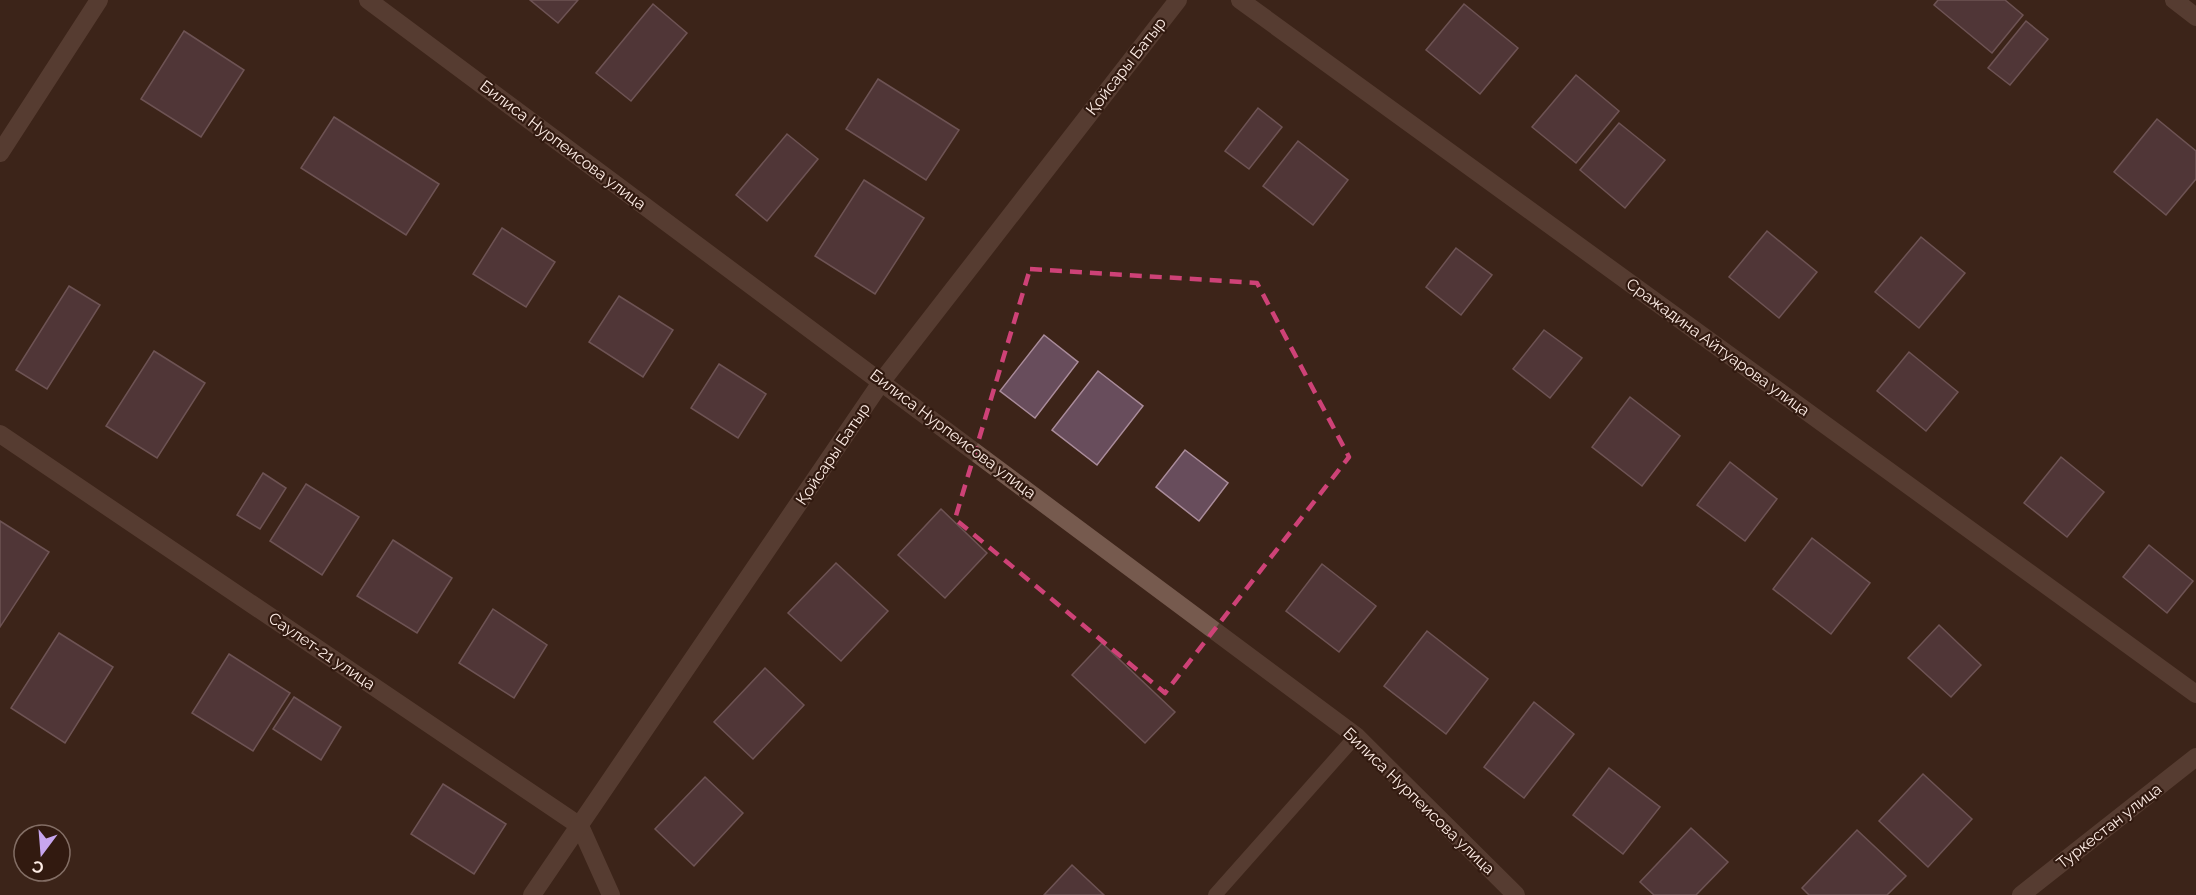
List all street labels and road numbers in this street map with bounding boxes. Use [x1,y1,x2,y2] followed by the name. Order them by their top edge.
[1082,13,1170,119] street label: Қойсары Батыр
[476,76,650,214] street label: Билиса Нурпеисова улица
[1623,274,1813,420] street label: Сражадина Айтуарова улица
[866,365,1040,503] street label: Билиса Нурпеисова улица
[792,399,874,509] street label: Қойсары Батыр
[265,608,379,694] street label: Саулет-21 улица
[1339,724,1499,878] street label: Билиса Нурпеисова улица
[2053,779,2165,873] street label: Туркестан улица

